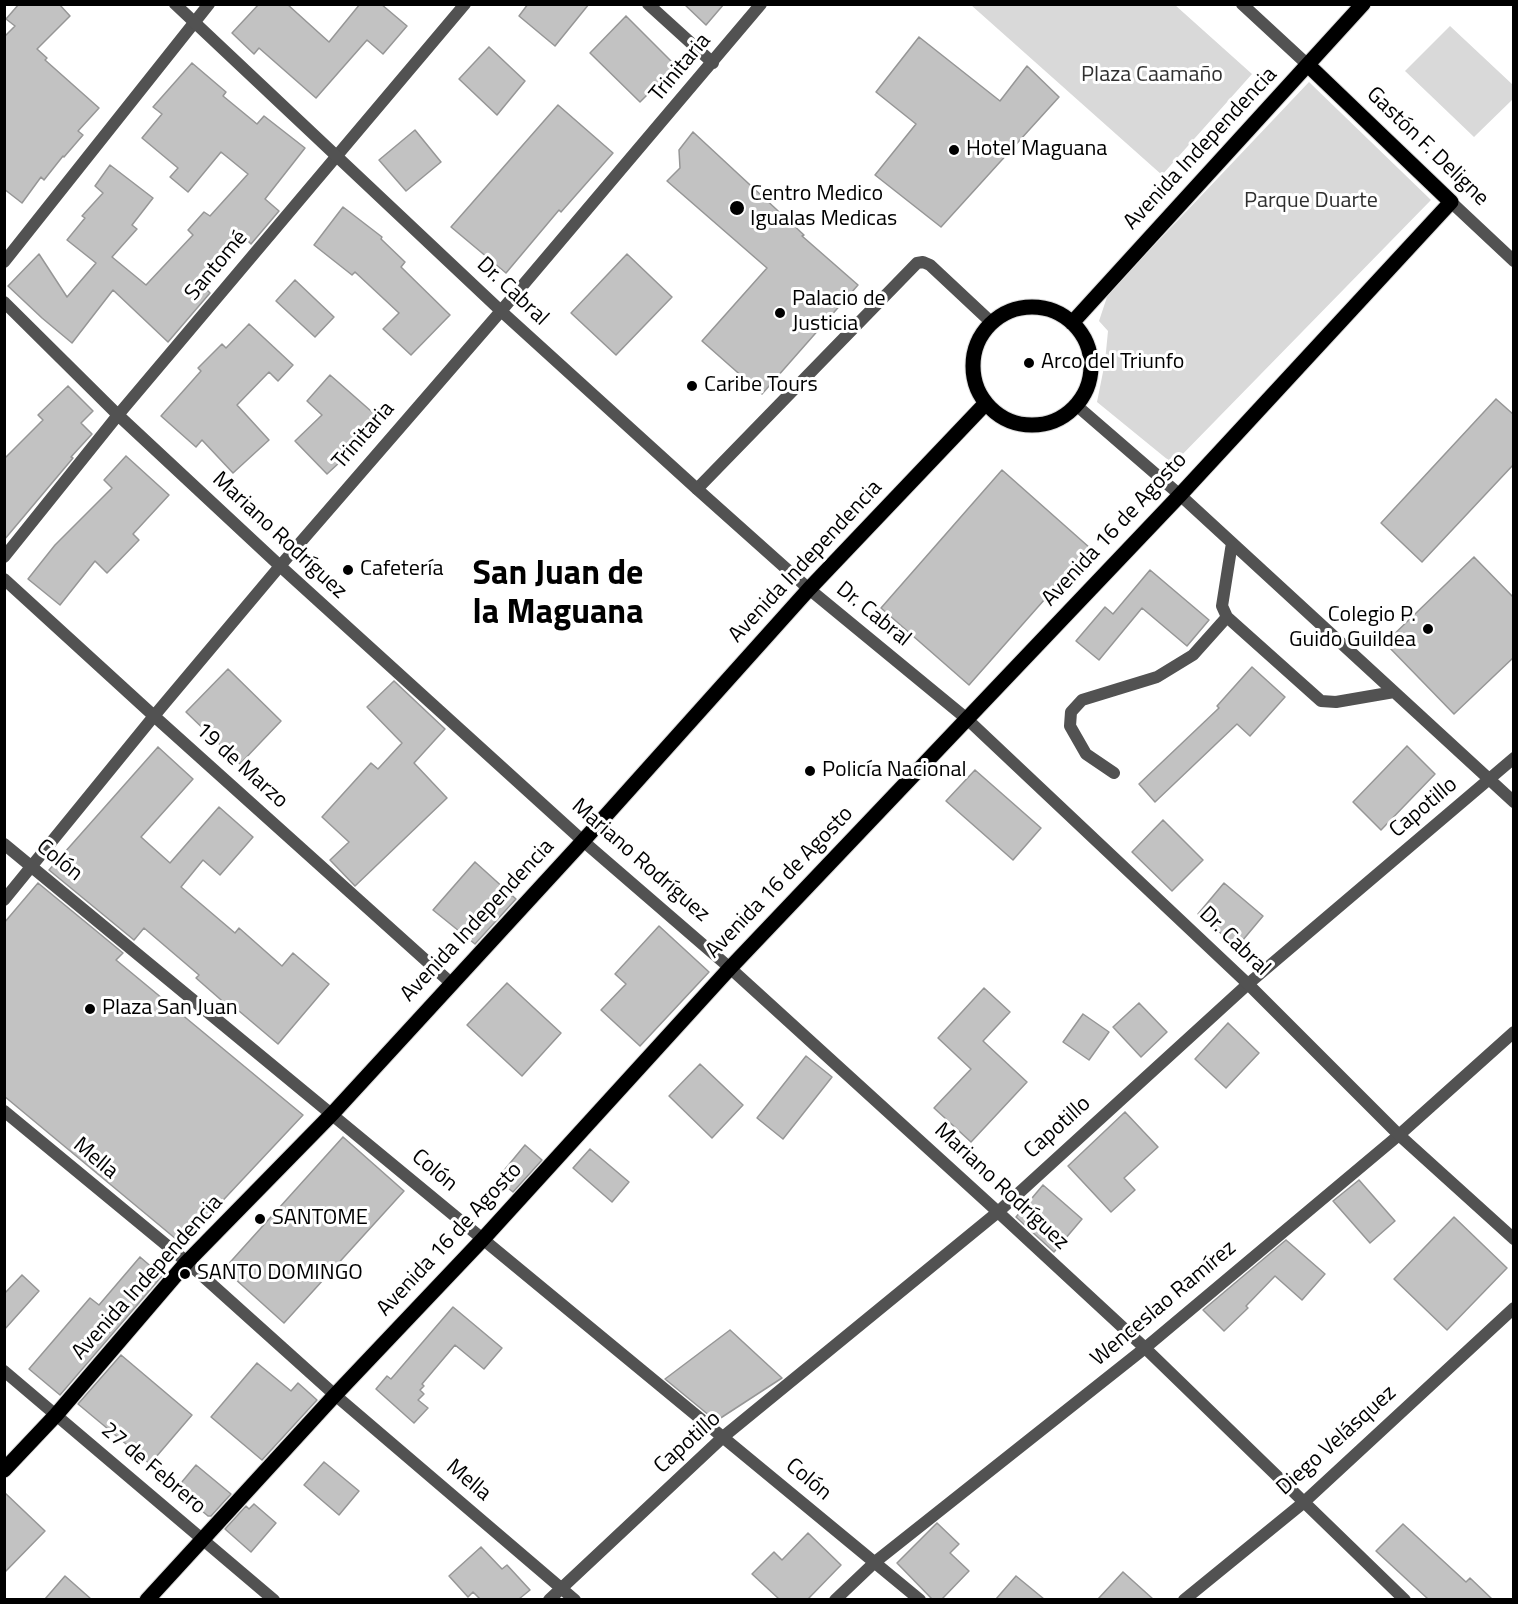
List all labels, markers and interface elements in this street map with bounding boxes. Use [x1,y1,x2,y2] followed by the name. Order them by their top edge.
[645,29,717,107] street label: Trinitaria
[1119,62,1283,236] street label: Avenida Independencia
[1081,63,1223,89] park label: Plaza Caamaño
[1360,82,1494,212] street label: Gastón F. Deligne
[966,137,1107,163] place label: Hotel Maguana
[947,143,961,157] marker: Hotel Maguana
[750,182,897,234] place label: Centro Medico Igualas Medicas
[1244,189,1378,215] park label: Parque Duarte
[728,199,746,217] marker: Centro Medico Igualas Medicas
[180,226,254,306] street label: Santomé
[471,252,553,332] street label: Dr. Cabral
[792,287,886,338] place label: Palacio de Justicia
[773,306,787,320] marker: Palacio de Justicia
[1041,350,1184,376] place label: Arco del Triunfo
[1022,356,1036,370] marker: Arco del Triunfo
[704,373,818,399] place label: Caribe Tours
[685,379,699,393] marker: Caribe Tours
[327,397,401,475] street label: Trinitaria
[1037,448,1193,612] street label: Avenida 16 de Agosto
[206,467,352,605] street label: Mariano Rodríguez
[724,475,888,649] street label: Avenida Independencia
[472,556,644,636] district label: San Juan de la Maguana
[360,557,443,583] place label: Cafetería
[341,563,355,577] marker: Cafetería
[830,577,916,653] street label: Dr. Cabral
[1289,603,1416,654] place label: Colegio P. Guido Guildea
[1421,622,1435,636] marker: Colegio P. Guido Guildea
[189,717,293,815] street label: 19 de Marzo
[822,758,967,784] place label: Policía Nacional
[803,764,817,778] marker: Policía Nacional
[1385,772,1463,844] street label: Capotillo
[566,794,714,928] street label: Mariano Rodríguez
[701,802,859,964] street label: Avenida 16 de Agosto
[31,834,87,888] street label: Colón
[396,834,560,1008] street label: Avenida Independencia
[1193,902,1275,982] street label: Dr. Cabral
[102,996,237,1022] place label: Plaza San Juan
[83,1002,97,1016] marker: Plaza San Juan
[1019,1091,1097,1165] street label: Capotillo
[928,1118,1074,1256] street label: Mariano Rodríguez
[67,1133,123,1185] street label: Mella
[406,1144,462,1198] street label: Colón
[372,1158,528,1322] street label: Avenida 16 de Agosto
[67,1190,229,1366] street label: Avenida Independencia
[272,1206,368,1232] place label: SANTOME
[253,1212,267,1226] marker: SANTOME
[1086,1236,1242,1372] street label: Wenceslao Ramírez
[197,1261,363,1287] place label: SANTO DOMINGO
[178,1267,192,1281] marker: SANTO DOMINGO
[1272,1380,1402,1502] street label: Diego Velásquez
[649,1406,727,1480] street label: Capotillo
[95,1418,211,1520] street label: 27 de Febrero
[780,1453,836,1507] street label: Colón
[440,1455,496,1507] street label: Mella

